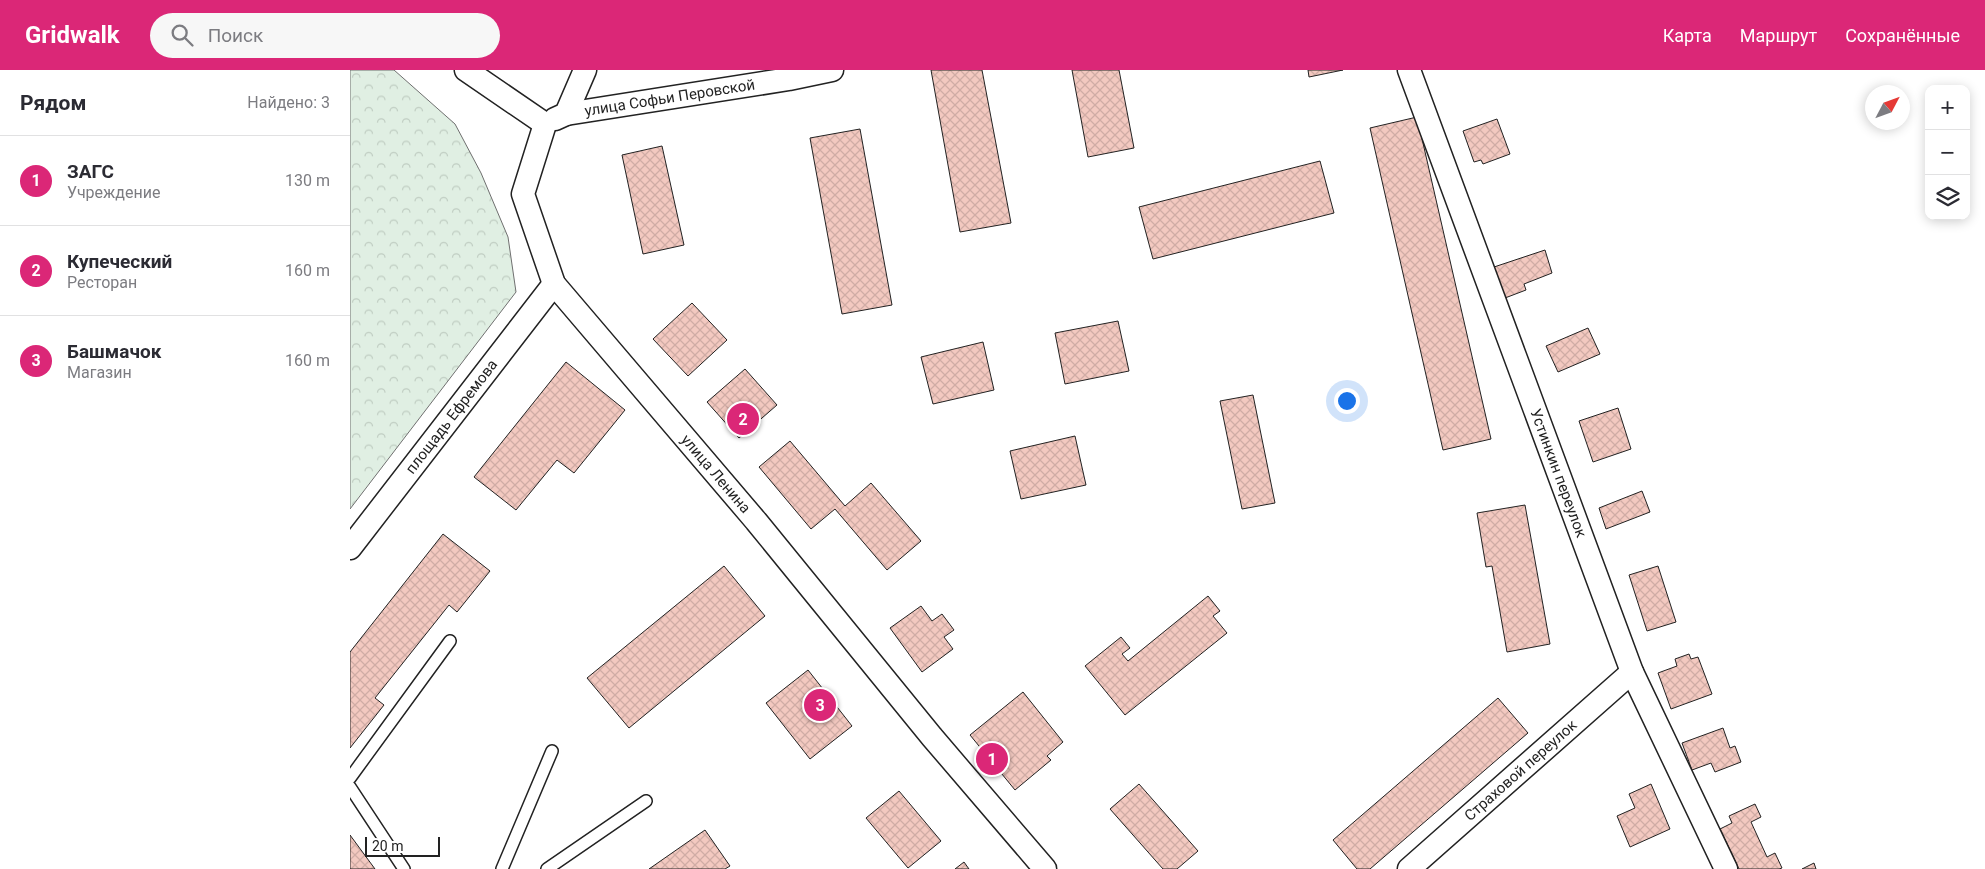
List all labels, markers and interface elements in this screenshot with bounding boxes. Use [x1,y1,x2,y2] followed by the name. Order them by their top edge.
[150,13,500,58] search box
[25,21,120,49] text: Gridwalk
[168,21,196,49] icon: search
[208,24,263,47] text: Поиск
[1663,25,1712,46] text: Карта
[1740,25,1817,46] text: Маршрут
[1845,25,1960,46] text: Сохранённые
[583,75,756,120] street label: улица Софьи Перовской
[1865,85,1910,130] north arrow
[1925,85,1970,220] map controls
[1925,85,1970,130] button: +
[20,91,86,115] text: Рядом
[247,93,330,112] text: Найдено: 3
[1925,130,1970,175] button: −
[67,160,114,183] text: ЗАГС
[31,171,41,190] text: 1
[285,171,330,190] text: 130 m
[1925,175,1970,220] button: layers
[67,183,160,202] text: Учреждение
[67,250,172,273] text: Купеческий
[31,261,41,280] text: 2
[285,261,330,280] text: 160 m
[67,273,137,292] text: Ресторан
[67,340,161,363] text: Башмачок
[31,351,41,370] text: 3
[285,351,330,370] text: 160 m
[402,356,501,477] street label: площадь Ефремова
[67,363,132,382] text: Магазин
[1334,388,1360,414] your location
[727,400,759,438] pin: 2
[1526,407,1590,540] street label: Устинкин переулок
[677,431,754,517] street label: улица Ленина
[804,686,836,724] pin: 3
[1461,716,1581,825] street label: Страховой переулок
[976,740,1008,778] pin: 1
[365,834,440,857] scale bar
[372,838,404,854] text: 20 m

